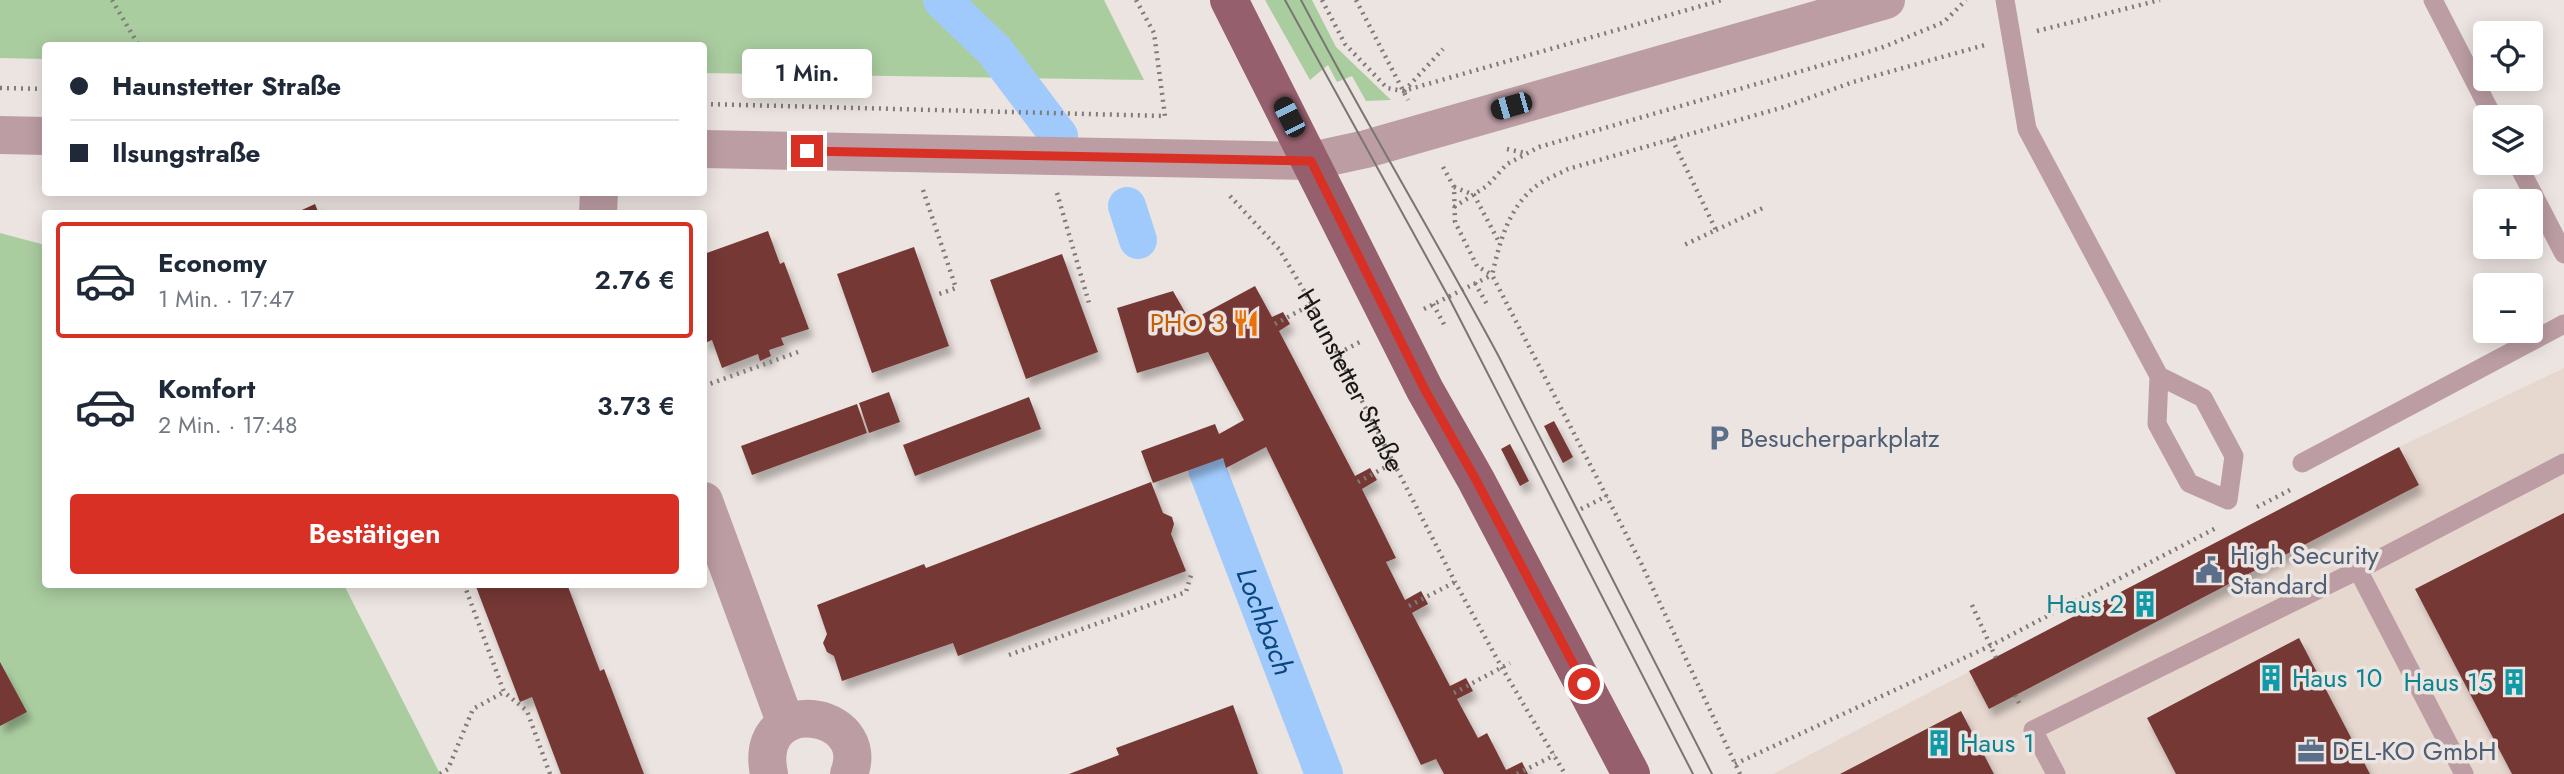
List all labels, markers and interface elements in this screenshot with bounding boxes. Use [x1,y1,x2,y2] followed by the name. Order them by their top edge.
[2473,21,2543,343] map controls
[2473,21,2543,91] button: locate
[742,50,872,99] callout: 1 Min.
[775,56,839,90] text: 1 Min.
[112,67,341,105] text: Haunstetter Straße
[1488,90,1535,122] car
[1271,94,1308,140] car
[2473,105,2543,175] button: layers
[112,134,260,172] text: Ilsungstraße
[791,135,823,167] route end
[2473,189,2543,259] button: +
[158,244,267,282] text: Economy
[74,249,137,312] icon: car
[595,261,675,299] text: 2.76 €
[2473,273,2543,343] button: −
[1288,281,1414,478] street label: Haunstetter Straße
[158,282,294,316] text: 1 Min. · 17:47
[1150,304,1225,342] place label: PHO 3
[1231,308,1261,338] restaurant icon: PHO 3
[158,370,255,408] text: Komfort
[74,375,137,438] icon: car
[597,387,675,425] text: 3.73 €
[158,408,298,442] text: 2 Min. · 17:48
[1740,419,1940,457] place label: Besucherparkplatz
[1704,423,1734,453] parking icon: Besucherparkplatz
[70,494,679,574] button: Bestätigen
[2230,536,2379,604] place label: High Security Standard
[2194,555,2224,585] public building icon: High Security Standard
[1226,561,1304,681] water label: Lochbach
[2046,585,2124,623] place label: Haus 2
[2130,589,2160,619] building icon: Haus 2
[2292,659,2382,697] place label: Haus 10
[2256,663,2286,693] building icon: Haus 10
[2404,663,2493,701] place label: Haus 15
[2499,667,2529,697] building icon: Haus 15
[1568,668,1600,700] route start
[1960,724,2035,762] place label: Haus 1
[1924,728,1954,758] building icon: Haus 1
[2332,732,2497,770] place label: DEL-KO GmbH
[2296,736,2326,766] office icon: DEL-KO GmbH

